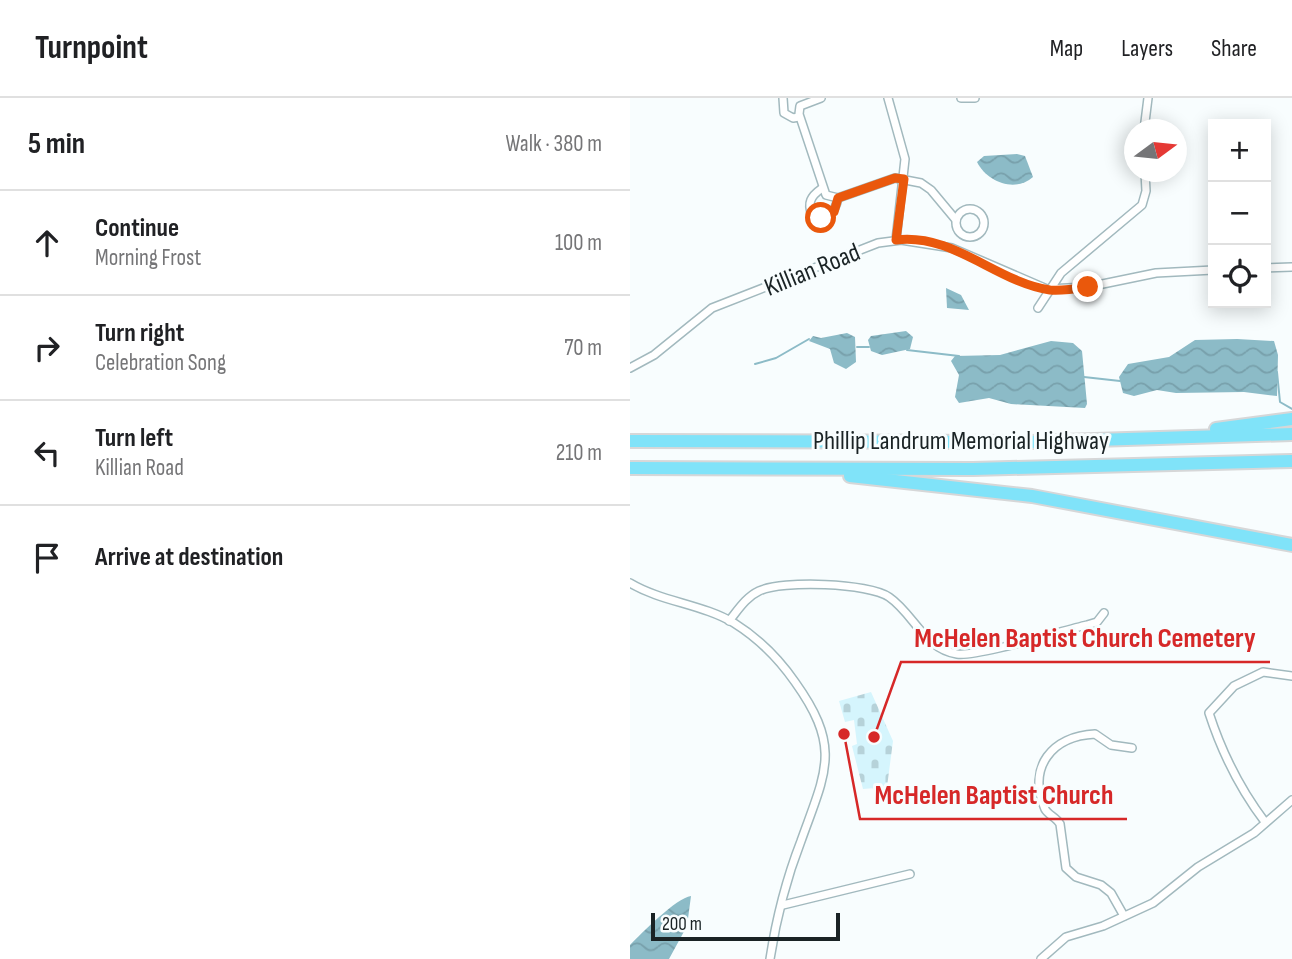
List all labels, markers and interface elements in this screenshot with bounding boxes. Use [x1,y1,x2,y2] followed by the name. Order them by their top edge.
[35,28,148,68] text: Turnpoint
[1050,34,1083,63] text: Map
[1121,34,1173,63] text: Layers
[1211,34,1257,63] text: Share
[1124,119,1187,182] north arrow
[1208,119,1271,308] map controls
[1208,119,1271,182] button: +
[28,126,85,162] text: 5 min
[505,130,602,158] text: Walk · 380 m
[1208,182,1271,245] button: −
[805,202,836,233] route start
[95,213,179,244] text: Continue
[28,224,66,262] icon: ahead
[555,229,602,257] text: 100 m
[760,237,865,304] street label: Killian Road
[95,244,201,272] text: Morning Frost
[1208,245,1271,308] button: locate
[1072,271,1103,302] route end
[95,318,184,349] text: Turn right
[28,329,66,367] icon: right
[564,334,602,362] text: 70 m
[95,349,226,377] text: Celebration Song
[95,423,173,454] text: Turn left
[813,426,1109,457] street label: Phillip Landrum Memorial Highway
[28,434,66,472] icon: left
[556,439,602,467] text: 210 m
[95,454,184,482] text: Killian Road
[28,539,66,577] icon: arrive
[95,542,283,573] text: Arrive at destination
[901,613,1270,662] callout: McHelen Baptist Church Cemetery
[914,622,1256,655] text: McHelen Baptist Church Cemetery
[860,770,1127,819] callout: McHelen Baptist Church
[875,779,1113,812] text: McHelen Baptist Church
[651,910,840,942] scale bar
[662,913,702,936] text: 200 m

